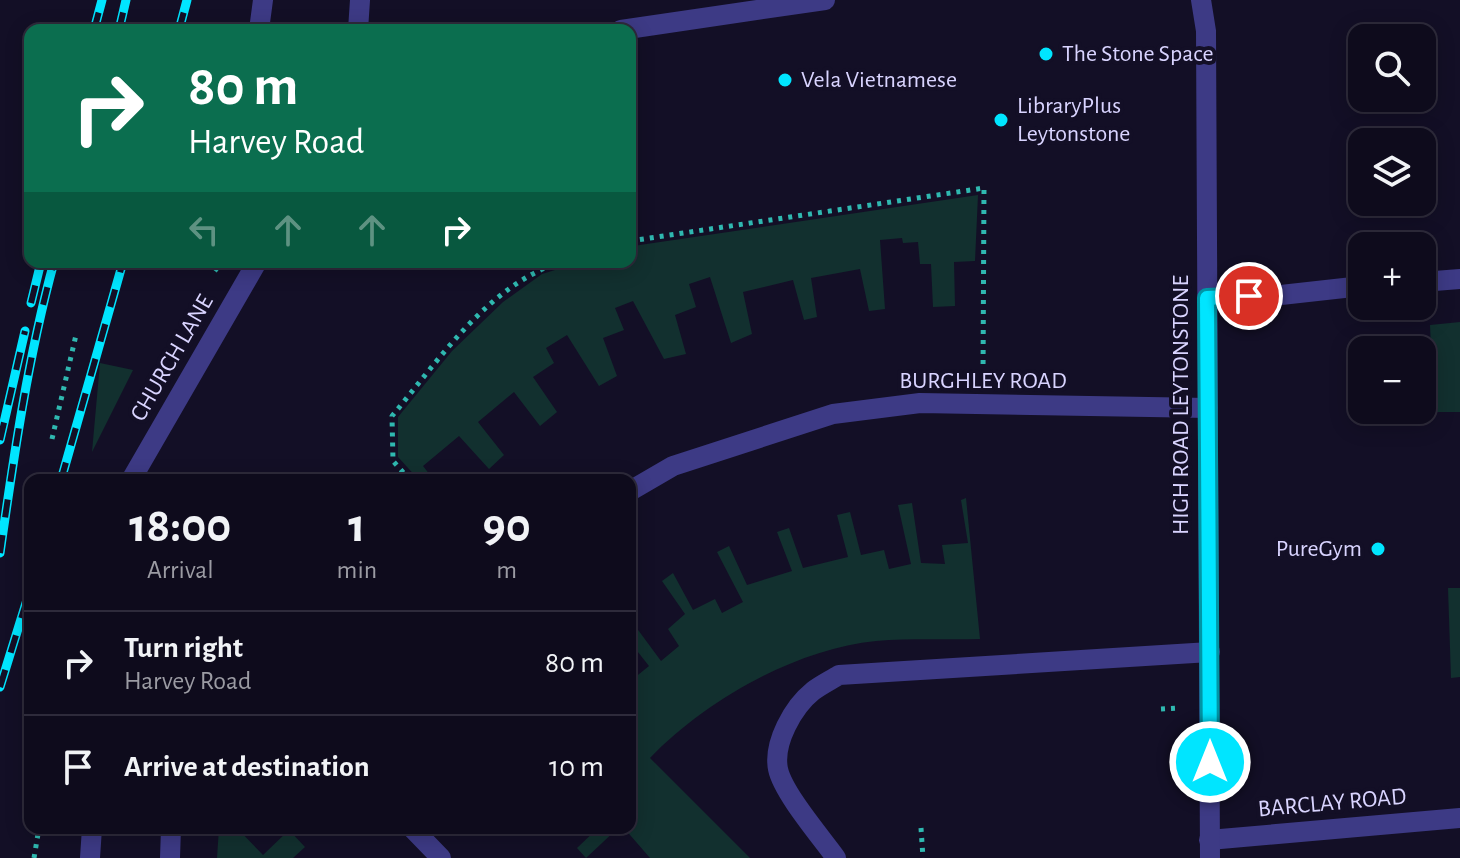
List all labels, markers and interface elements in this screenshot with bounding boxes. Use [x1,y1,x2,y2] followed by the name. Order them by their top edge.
[1348,24,1436,424] map controls
[1348,24,1436,112] button: search
[1062,42,1214,66] place label: The Stone Space
[1037,45,1055,63] marker: The Stone Space
[56,56,160,160] icon: right
[188,59,298,115] text: 80 m
[801,68,957,92] place label: Vela Vietnamese
[776,71,794,89] marker: Vela Vietnamese
[1017,94,1130,146] place label: LibraryPlus Leytonstone
[992,111,1010,129] marker: LibraryPlus Leytonstone
[188,124,364,160] text: Harvey Road
[1348,128,1436,216] button: layers
[182,208,226,252] icon: left
[266,208,310,252] icon: ahead
[350,208,394,252] icon: ahead
[434,208,478,252] icon: right
[1348,232,1436,320] button: +
[1215,262,1283,330] pin
[1227,274,1271,318] icon: arrive
[1169,275,1193,535] street label: HIGH ROAD LEYTONSTONE
[126,290,218,425] street label: CHURCH LANE
[1348,336,1436,424] button: −
[899,369,1067,393] street label: BURGHLEY ROAD
[129,503,231,551] text: 18:00
[348,503,366,551] text: 1
[482,503,531,551] text: 90
[1276,537,1362,561] place label: PureGym
[1369,540,1387,558] marker: PureGym
[147,557,214,583] text: Arrival
[337,557,377,583] text: min
[496,557,517,583] text: m
[124,633,243,663] text: Turn right
[56,641,100,685] icon: right
[545,648,604,678] text: 80 m
[124,668,251,694] text: Harvey Road
[1168,720,1252,804] position arrow
[56,745,100,789] icon: arrive
[124,752,370,782] text: Arrive at destination
[549,752,604,782] text: 10 m
[1257,785,1407,821] street label: BARCLAY ROAD

